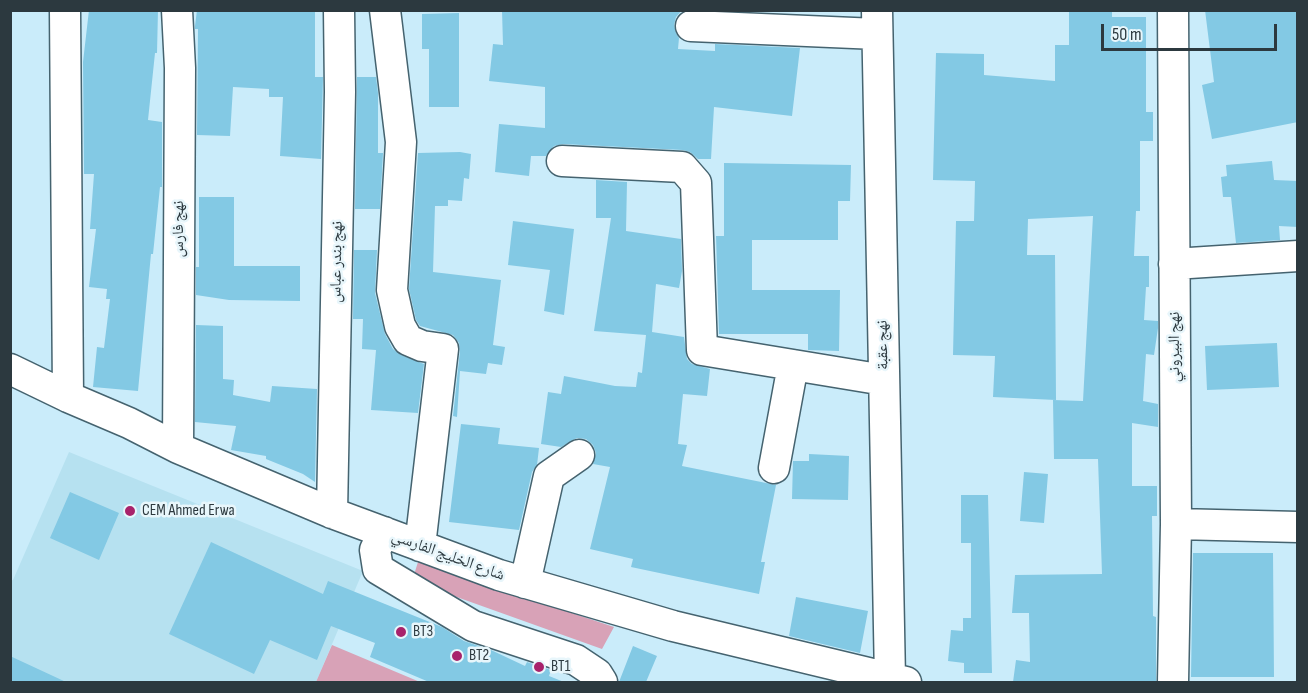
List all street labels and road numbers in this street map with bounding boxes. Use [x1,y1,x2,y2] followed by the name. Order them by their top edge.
[169,201,189,257] street label: نهج فارس
[327,221,347,303] street label: نهج بندر عباس
[1165,312,1185,382] street label: نهج البيروني
[873,320,893,370] street label: نهج عقبة
[389,527,507,585] street label: شارع الخليج الفارسي

